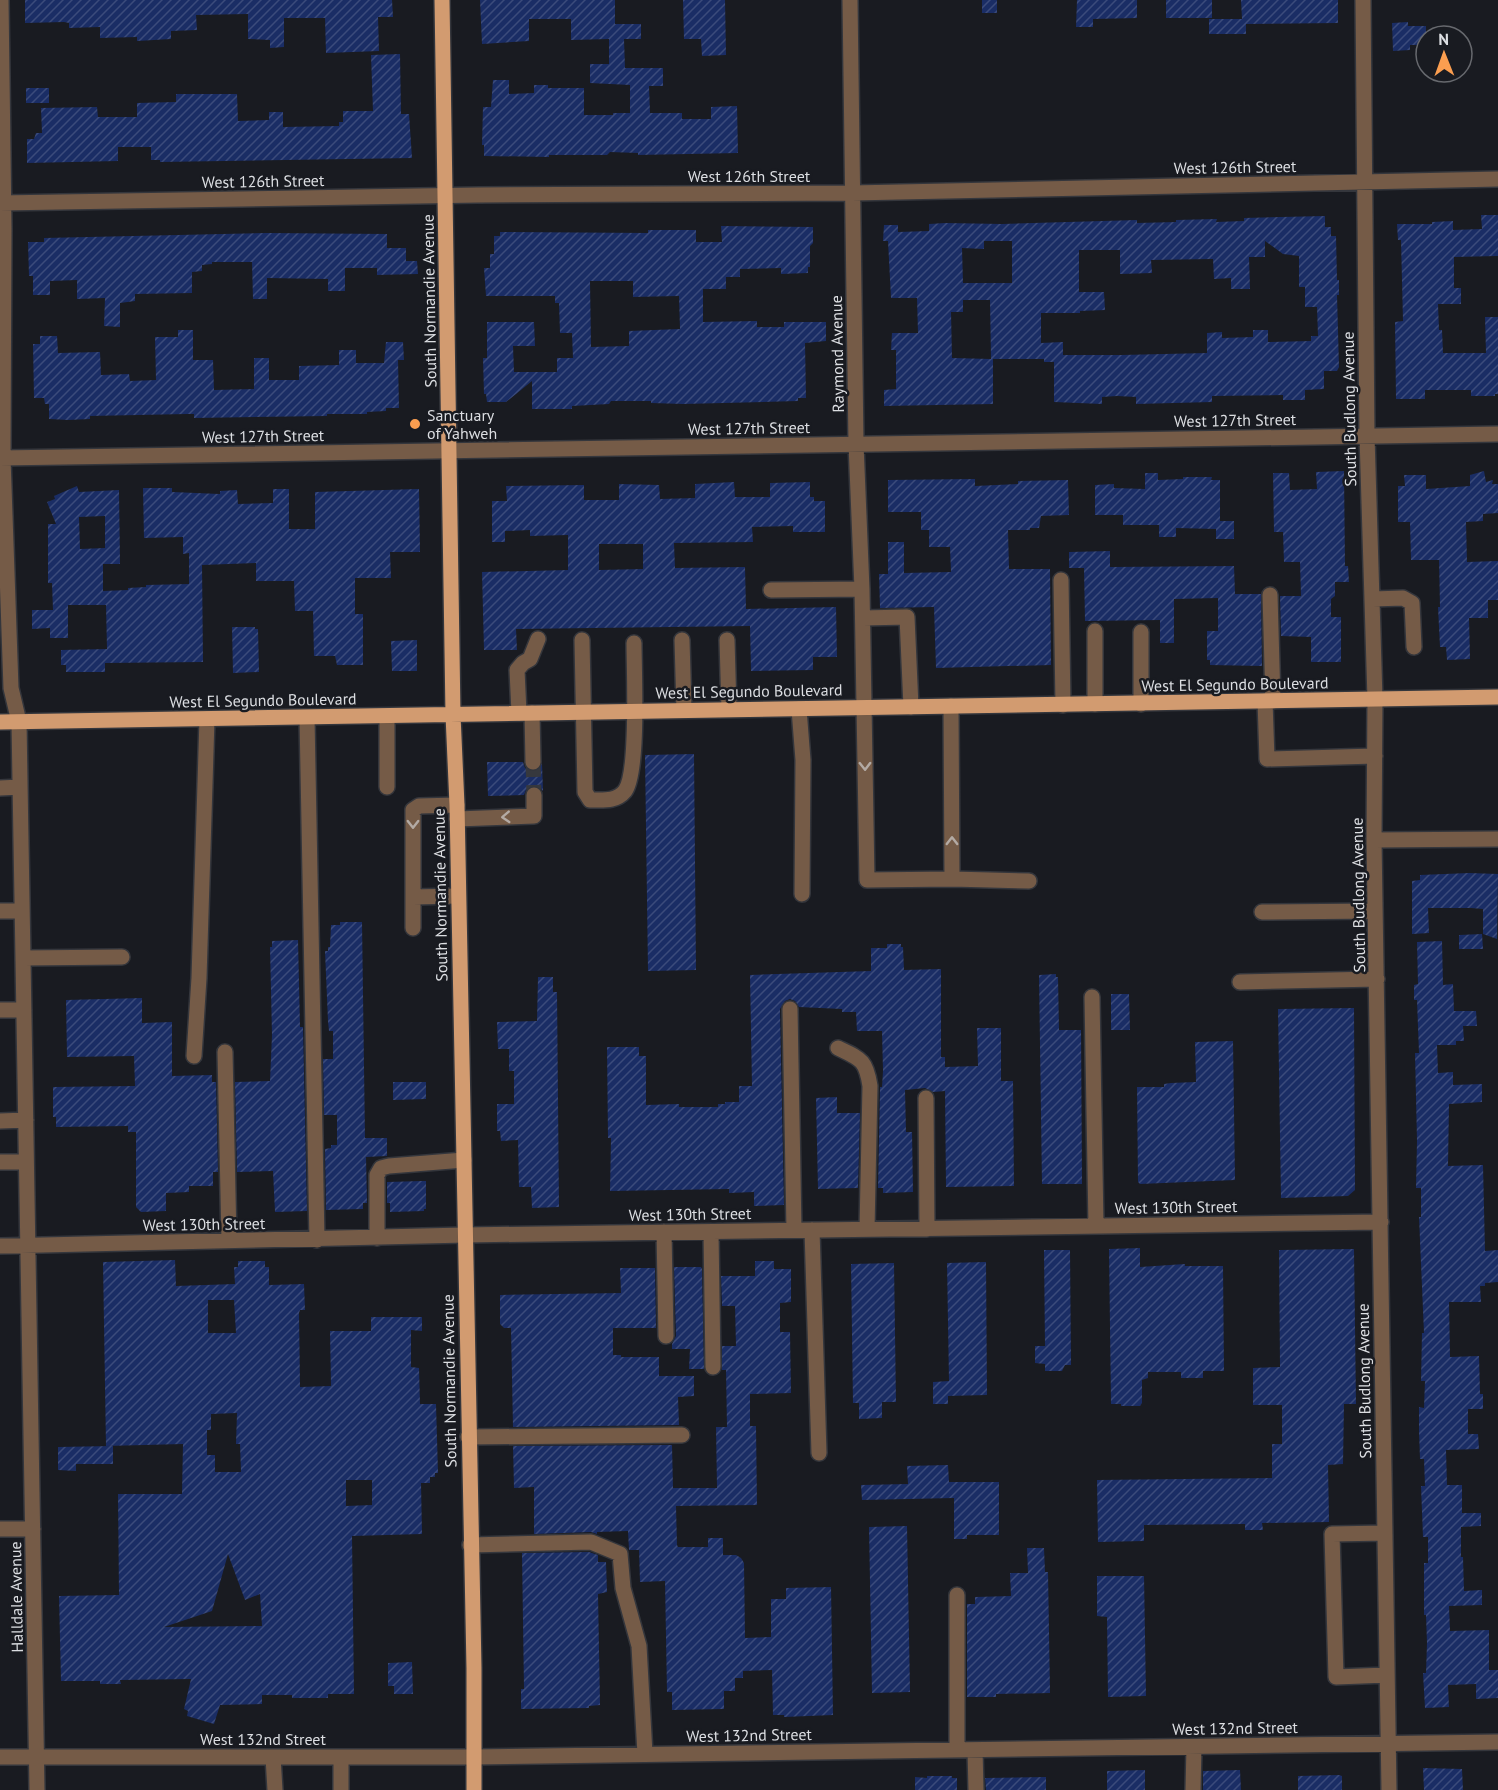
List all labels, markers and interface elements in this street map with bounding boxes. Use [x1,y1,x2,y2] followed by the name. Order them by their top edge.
[1414,24,1474,84] north arrow
[1438,29,1449,49] text: N
[1174,156,1297,178] street label: West 126th Street
[688,166,811,186] street label: West 126th Street
[202,170,325,192] street label: West 126th Street
[417,214,441,388] street label: South Normandie Avenue
[826,295,848,413] street label: Raymond Avenue
[1338,331,1360,487] street label: South Budlong Avenue
[427,405,497,443] place label: Sanctuary of Yahweh
[1174,409,1297,431] street label: West 127th Street
[408,417,422,431] marker: Sanctuary of Yahweh
[688,417,811,439] street label: West 127th Street
[202,425,325,447] street label: West 127th Street
[1141,672,1329,696] street label: West El Segundo Boulevard
[655,679,843,703] street label: West El Segundo Boulevard
[169,688,357,712] street label: West El Segundo Boulevard
[859,762,871,771] one-way arrow
[428,808,452,982] street label: South Normandie Avenue
[501,811,510,824] one-way arrow
[1347,817,1369,973] street label: South Budlong Avenue
[407,819,419,828] one-way arrow
[946,836,958,845] one-way arrow
[1115,1196,1238,1218] street label: West 130th Street
[629,1203,752,1225] street label: West 130th Street
[143,1213,266,1235] street label: West 130th Street
[437,1294,461,1468] street label: South Normandie Avenue
[1353,1303,1375,1459] street label: South Budlong Avenue
[5,1541,27,1653] street label: Halldale Avenue
[1172,1717,1299,1739] street label: West 132nd Street
[686,1724,813,1746] street label: West 132nd Street
[200,1729,326,1749] street label: West 132nd Street

